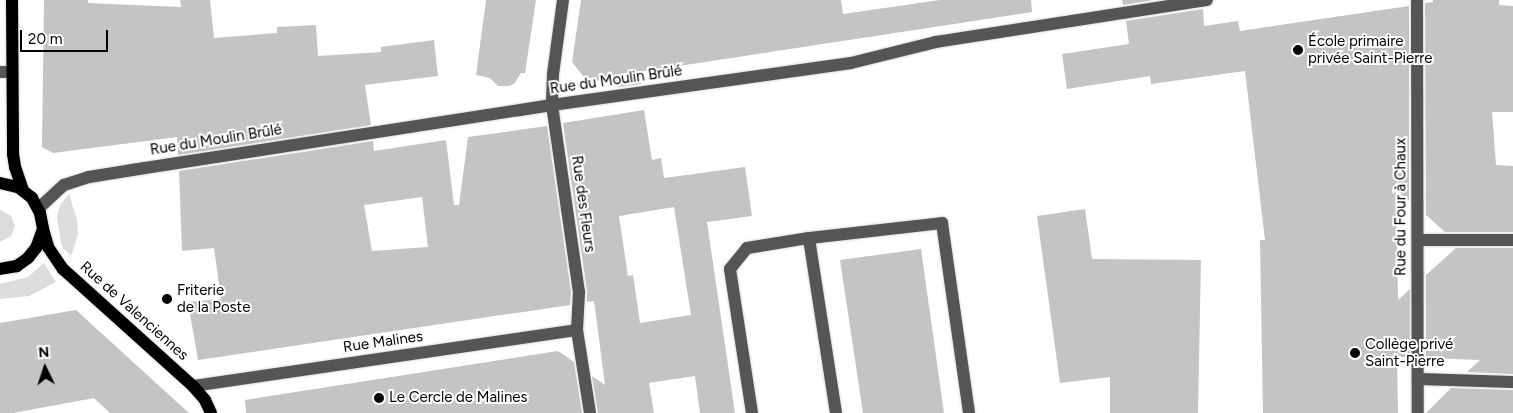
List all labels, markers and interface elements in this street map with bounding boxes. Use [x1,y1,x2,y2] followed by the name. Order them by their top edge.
[22,20,110,52] scale bar
[28,30,62,48] text: 20 m
[1308,32,1432,67] place label: École primaire privée Saint-Pierre
[1292,44,1304,56] marker: École primaire privée Saint-Pierre
[549,62,683,98] street label: Rue du Moulin Brûlé
[149,121,283,159] street label: Rue du Moulin Brûlé
[1392,138,1410,276] street label: Rue du Four à Chaux
[567,155,599,253] street label: Rue des Fleurs
[76,258,192,364] street label: Rue de Valenciennes
[177,281,250,316] place label: Friterie de la Poste
[161,293,173,305] marker: Friterie de la Poste
[342,327,424,357] street label: Rue Malines
[1365,335,1453,370] place label: Collège privé Saint-Pierre
[20,343,70,393] north arrow
[38,344,50,361] text: N
[1349,347,1361,359] marker: Collège privé Saint-Pierre
[389,389,527,407] place label: Le Cercle de Malines
[373,392,385,404] marker: Le Cercle de Malines

